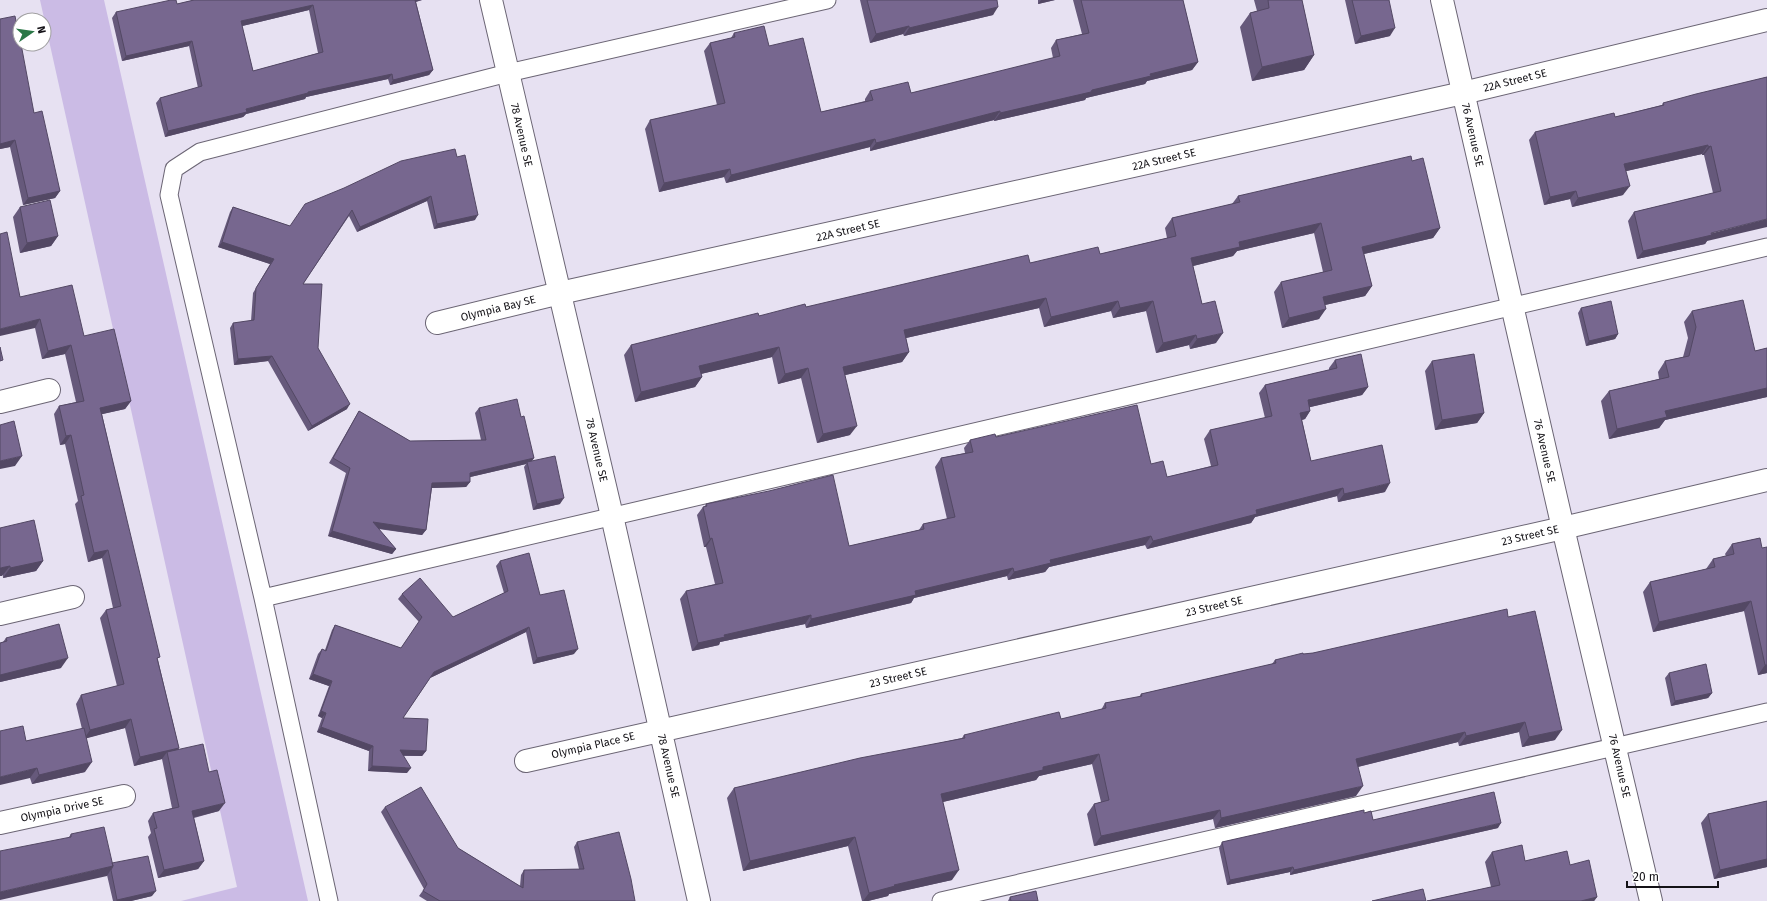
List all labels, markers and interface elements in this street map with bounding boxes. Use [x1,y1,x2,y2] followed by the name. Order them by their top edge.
[12,12,52,52] north arrow
[34,25,48,35] text: N
[1482,66,1548,95] street label: 22A Street SE
[508,102,535,168] street label: 78 Avenue SE
[1459,102,1486,168] street label: 76 Avenue SE
[1131,146,1197,173] street label: 22A Street SE
[815,217,881,244] street label: 22A Street SE
[459,293,537,324] street label: Olympia Bay SE
[583,417,610,483] street label: 78 Avenue SE
[1531,418,1558,484] street label: 76 Avenue SE
[1500,523,1560,548] street label: 23 Street SE
[1184,594,1244,619] street label: 23 Street SE
[868,665,928,690] street label: 23 Street SE
[550,730,636,761] street label: Olympia Place SE
[655,733,682,799] street label: 78 Avenue SE
[1606,733,1633,799] street label: 76 Avenue SE
[19,794,105,825] street label: Olympia Drive SE
[1627,863,1718,889] scale bar
[1633,870,1659,884] text: 20 m

